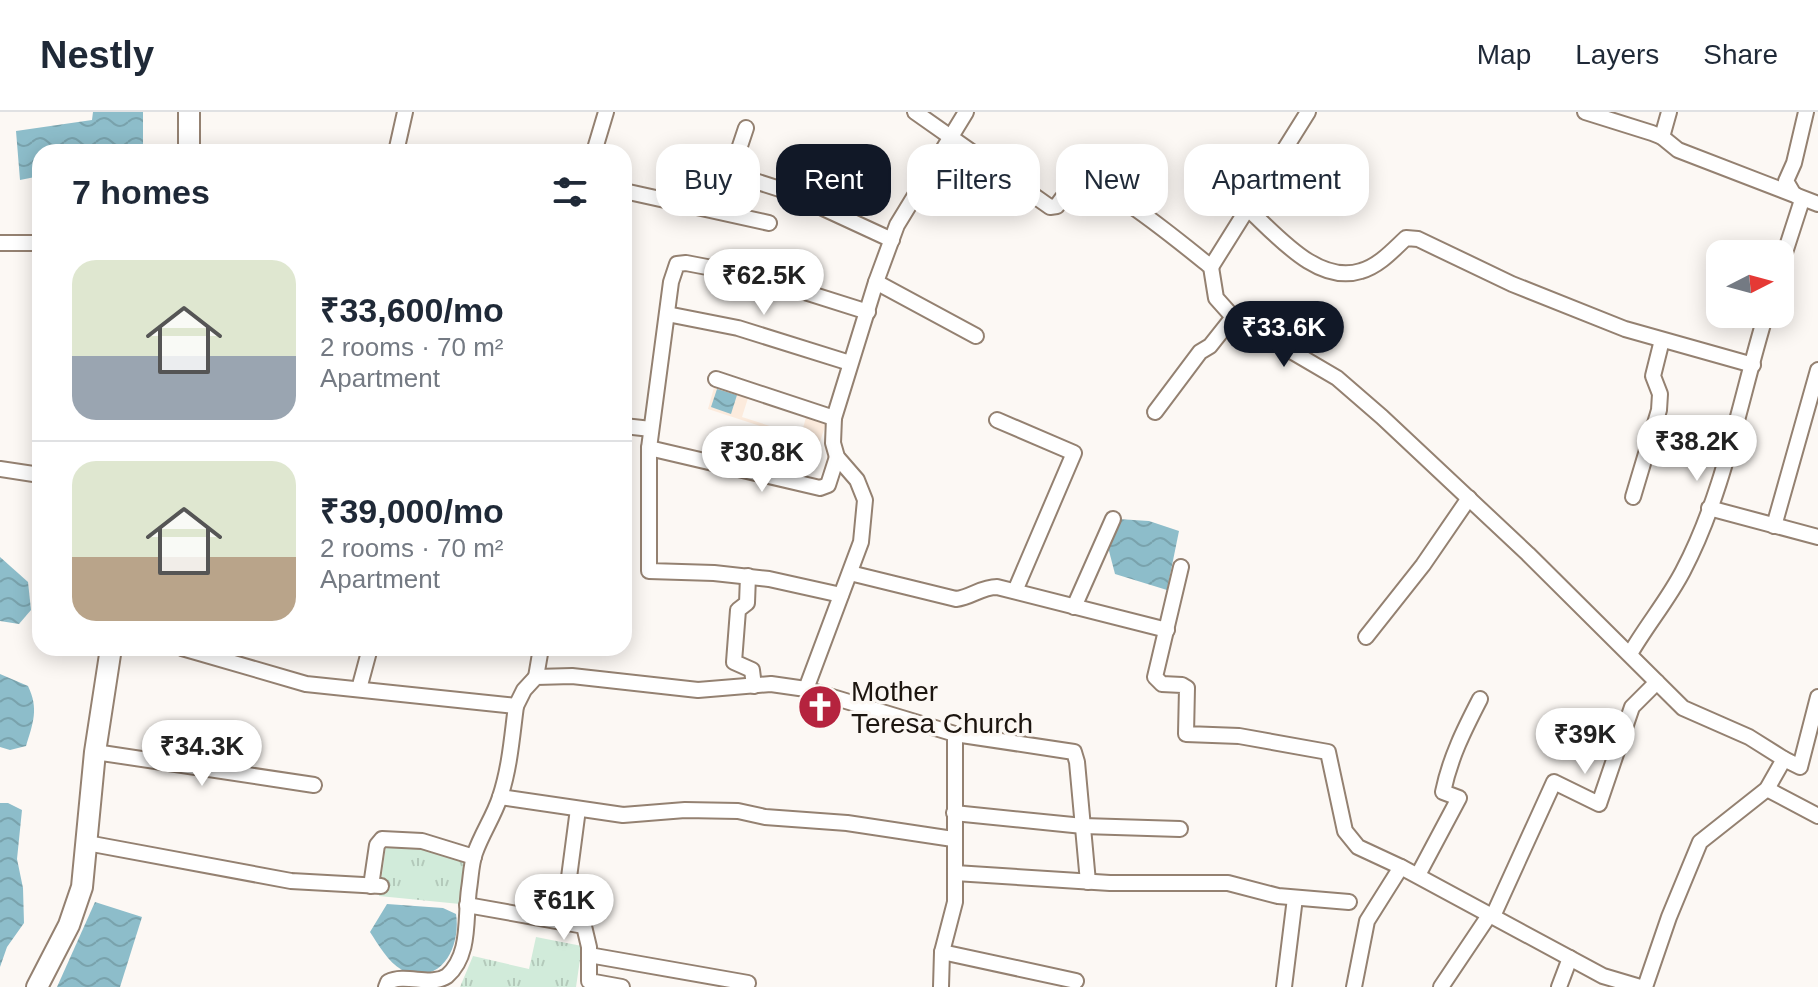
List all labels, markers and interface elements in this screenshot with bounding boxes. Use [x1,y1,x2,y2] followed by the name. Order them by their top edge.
[40,34,154,76] text: Nestly
[1477,39,1531,70] text: Map
[1575,39,1659,70] text: Layers
[1703,39,1778,70] text: Share
[656,144,760,216] chip: Buy
[776,144,891,216] chip: Rent
[907,144,1040,216] chip: Filters
[1056,144,1168,216] chip: New
[1184,144,1369,216] chip: Apartment
[548,170,592,214] icon: filters
[72,173,210,211] text: 7 homes
[1706,240,1794,328] north arrow
[1706,240,1794,328] map controls
[699,249,829,317] pin: ₹62.5K
[722,260,806,290] text: ₹62.5K
[320,291,504,329] text: ₹33,600/mo
[136,292,232,388] icon: home
[1219,301,1349,369] pin: ₹33.6K
[1242,312,1326,342] text: ₹33.6K
[320,332,504,362] text: 2 rooms · 70 m²
[320,363,440,393] text: Apartment
[1632,415,1762,483] pin: ₹38.2K
[697,426,827,494] pin: ₹30.8K
[1655,426,1739,456] text: ₹38.2K
[720,437,804,467] text: ₹30.8K
[320,492,504,530] text: ₹39,000/mo
[136,493,232,589] icon: home
[320,533,504,563] text: 2 rooms · 70 m²
[320,564,440,594] text: Apartment
[851,676,1033,739] place label: Mother Teresa Church
[796,683,844,731] church icon: Mother Teresa Church
[1538,708,1632,776] pin: ₹39K
[1554,719,1616,749] text: ₹39K
[137,720,267,788] pin: ₹34.3K
[160,731,244,761] text: ₹34.3K
[517,874,611,942] pin: ₹61K
[533,885,595,915] text: ₹61K

